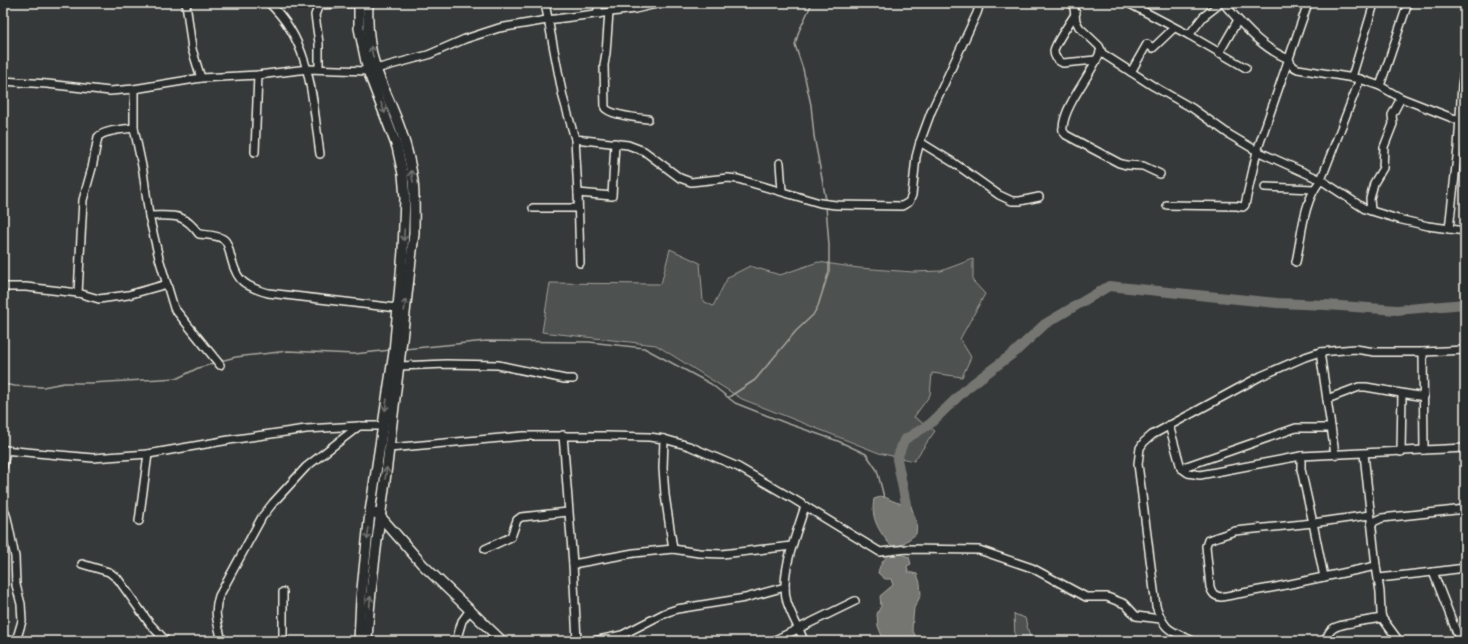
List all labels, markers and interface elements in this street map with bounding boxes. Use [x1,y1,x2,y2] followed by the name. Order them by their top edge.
[368,46,376,59] one-way arrow
[380,102,388,114] one-way arrow
[408,170,416,183] one-way arrow
[400,228,408,241] one-way arrow
[402,299,409,312] one-way arrow
[382,398,390,411] one-way arrow
[382,467,390,480] one-way arrow
[364,527,372,540] one-way arrow
[366,596,373,609] one-way arrow

